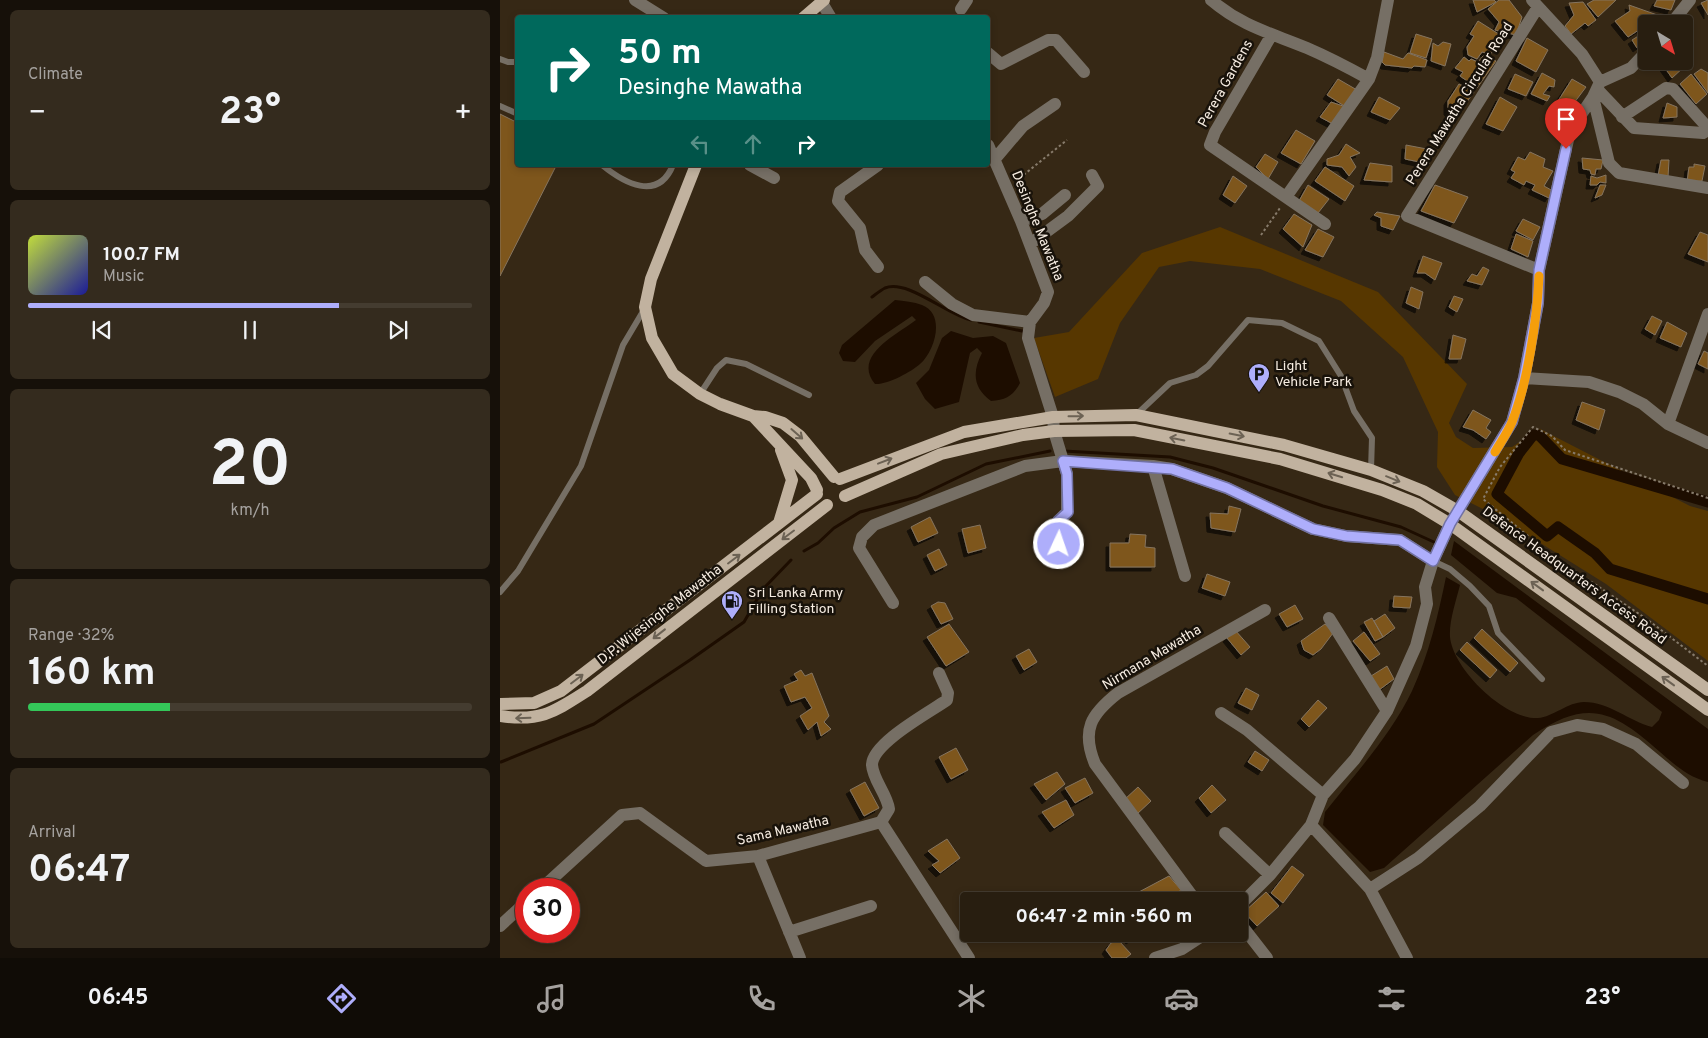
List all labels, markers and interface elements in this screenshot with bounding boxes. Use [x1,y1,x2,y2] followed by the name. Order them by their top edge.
[1638,15,1692,70] north arrow
[1638,15,1693,70] map controls
[1403,20,1517,188] street label: Perera Mawatha Circular Road
[618,32,702,76] text: 50 m
[535,35,600,100] icon: right
[1195,37,1257,131] street label: Perera Gardens
[28,65,83,85] text: Climate
[618,75,802,102] text: Desinghe Mawatha
[219,89,281,138] text: 23°
[28,96,46,132] text: −
[454,96,472,132] text: +
[1545,98,1587,149] pin
[1552,105,1580,133] icon: arrive
[686,130,714,158] icon: left
[739,130,767,158] icon: ahead
[792,130,820,158] icon: right
[1007,168,1067,284] street label: Desinghe Mawatha
[103,243,180,267] text: 100.7 FM
[103,267,144,287] text: Music
[88,316,116,344] icon: previous
[236,316,264,344] icon: pause
[384,316,412,344] icon: next
[1275,358,1352,391] place label: Light Vehicle Park
[1247,362,1271,393] parking icon: Light Vehicle Park
[1068,411,1084,421] one-way arrow
[209,427,291,509] text: 20
[790,429,803,440] one-way arrow
[1229,431,1245,441] one-way arrow
[1169,433,1185,443] one-way arrow
[877,456,893,465] one-way arrow
[1327,470,1343,480] one-way arrow
[1385,475,1400,484] one-way arrow
[231,501,269,521] text: km/h
[1479,503,1669,649] street label: Defence Headquarters Access Road
[1032,517,1084,569] position arrow
[781,530,795,540] one-way arrow
[727,553,740,564] one-way arrow
[595,561,725,669] street label: D.P. Wijesinghe Mawatha
[1530,581,1544,591] one-way arrow
[748,585,843,618] place label: Sri Lanka Army Filling Station
[720,589,744,620] fuel station icon: Sri Lanka Army Filling Station
[1099,622,1205,694] street label: Nirmana Mawatha
[28,626,114,646] text: Range · 32%
[653,629,666,640] one-way arrow
[28,650,156,699] text: 160 km
[570,673,583,684] one-way arrow
[1662,676,1676,687] one-way arrow
[516,713,532,722] one-way arrow
[735,812,831,850] street label: Sama Mawatha
[28,823,76,843] text: Arrival
[28,847,130,896] text: 06:47
[515,878,580,943] speed limit sign: 30
[1015,905,1193,929] text: 06:47 · 2 min · 560 m
[324,981,359,1016] icon: directions
[534,981,569,1016] icon: music
[744,981,779,1016] icon: phone
[954,981,989,1016] icon: climate
[1164,981,1199,1016] icon: car
[1374,981,1409,1016] icon: filters
[88,985,149,1012] text: 06:45
[1585,985,1620,1012] text: 23°

